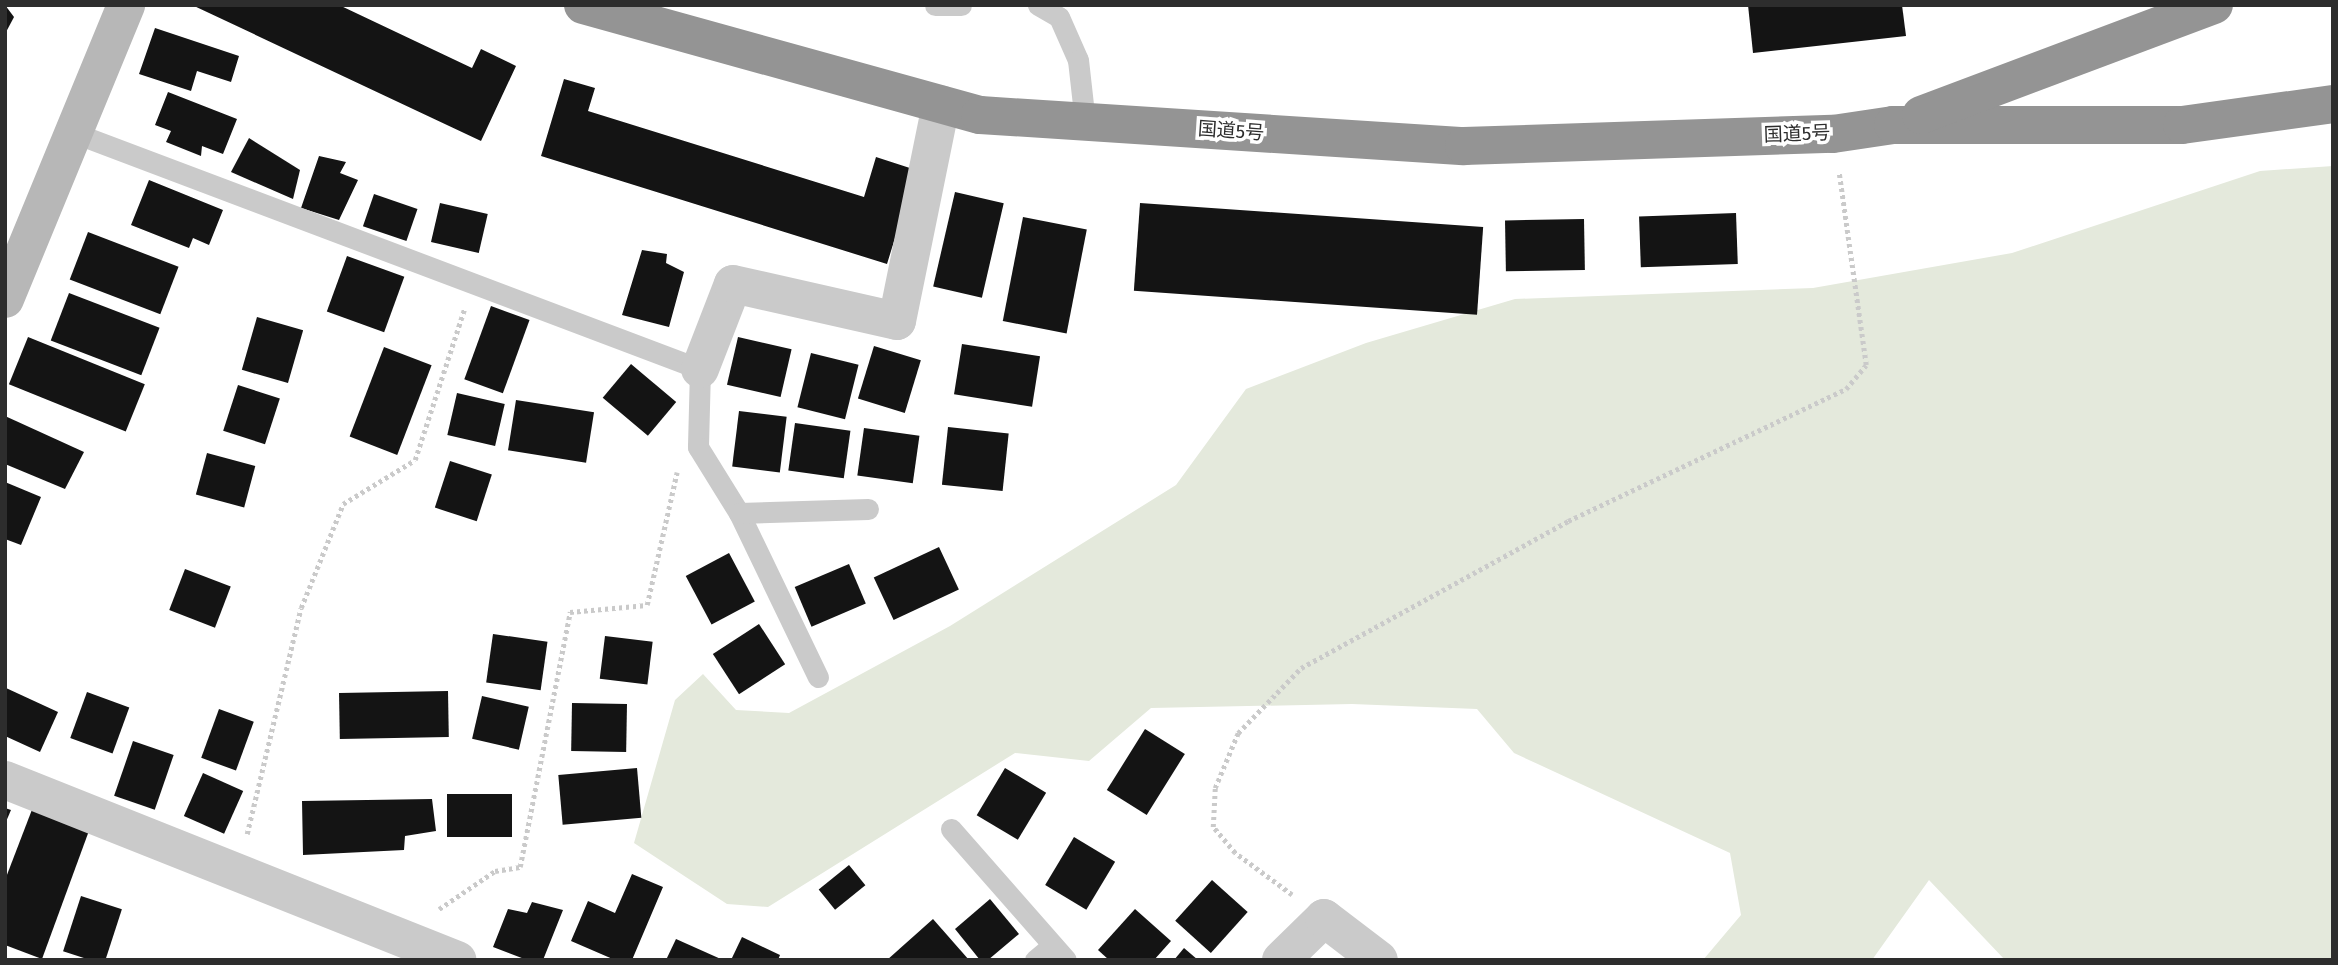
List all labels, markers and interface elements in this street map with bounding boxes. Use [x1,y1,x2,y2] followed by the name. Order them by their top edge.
[1197,117,1265,145] street label: 国道5号
[1763,121,1831,147] street label: 国道5号

